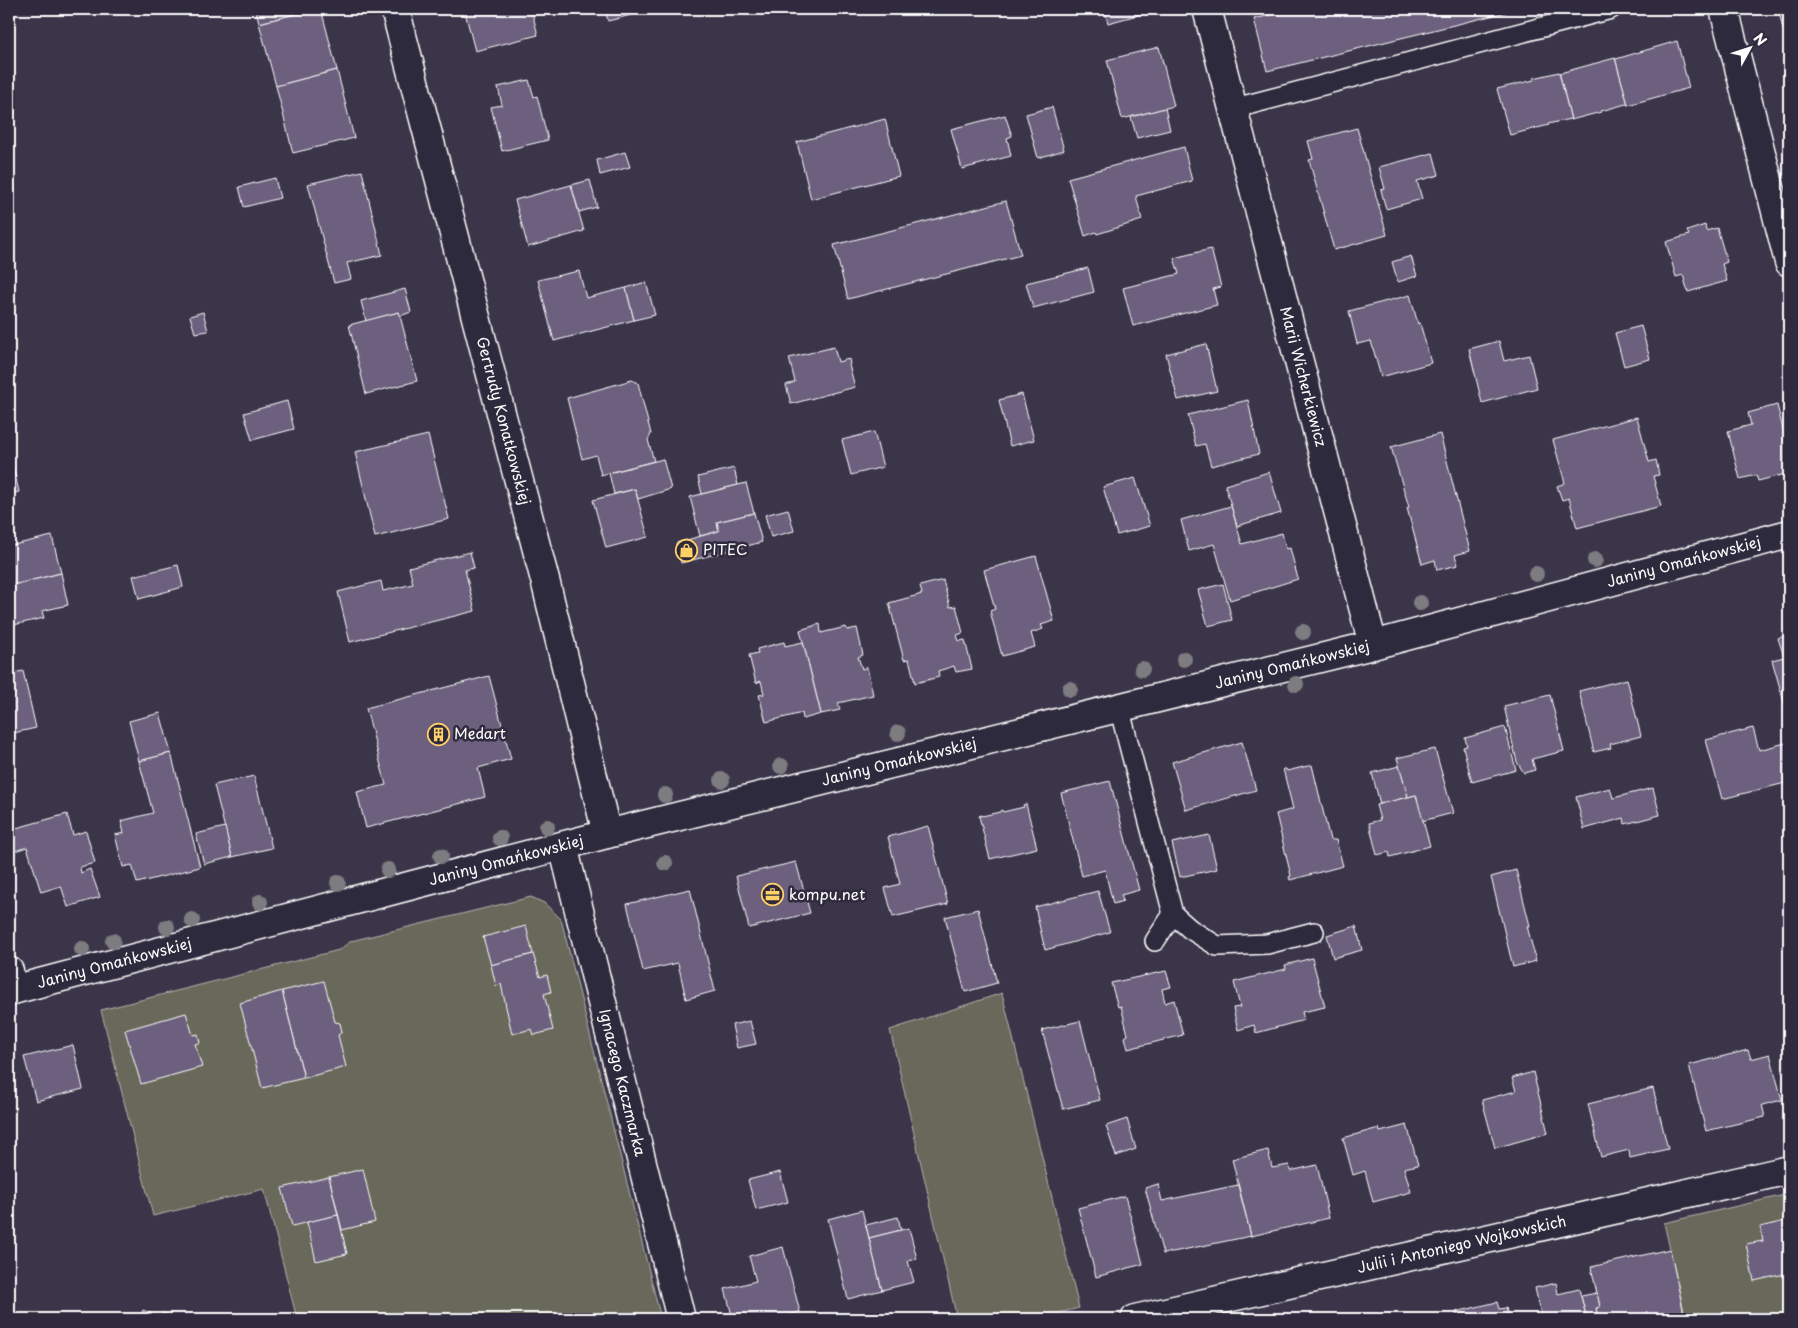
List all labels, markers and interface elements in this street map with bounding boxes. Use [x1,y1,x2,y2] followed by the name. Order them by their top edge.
[1726,22,1776,72] north arrow
[1749,28,1772,50] text: N
[1275,304,1334,449] street label: Marii Wicherkiewicz
[472,334,538,507] street label: Gertrudy Konatkowskiej
[1604,529,1763,592] street label: Janiny Omańkowskiej
[703,537,748,560] place label: PITEC
[675,538,699,562] shop icon: PITEC
[1212,633,1372,694] street label: Janiny Omańkowskiej
[454,721,506,744] place label: Medart
[426,722,450,746] building icon: Medart
[819,730,978,791] street label: Janiny Omańkowskiej
[426,828,586,890] street label: Janiny Omańkowskiej
[789,882,865,905] place label: kompu.net
[761,883,785,907] office icon: kompu.net
[34,931,194,993] street label: Janiny Omańkowskiej
[594,1006,653,1159] street label: Ignacego Kaczmarka
[1355,1208,1568,1278] street label: Julii i Antoniego Wojkowskich

